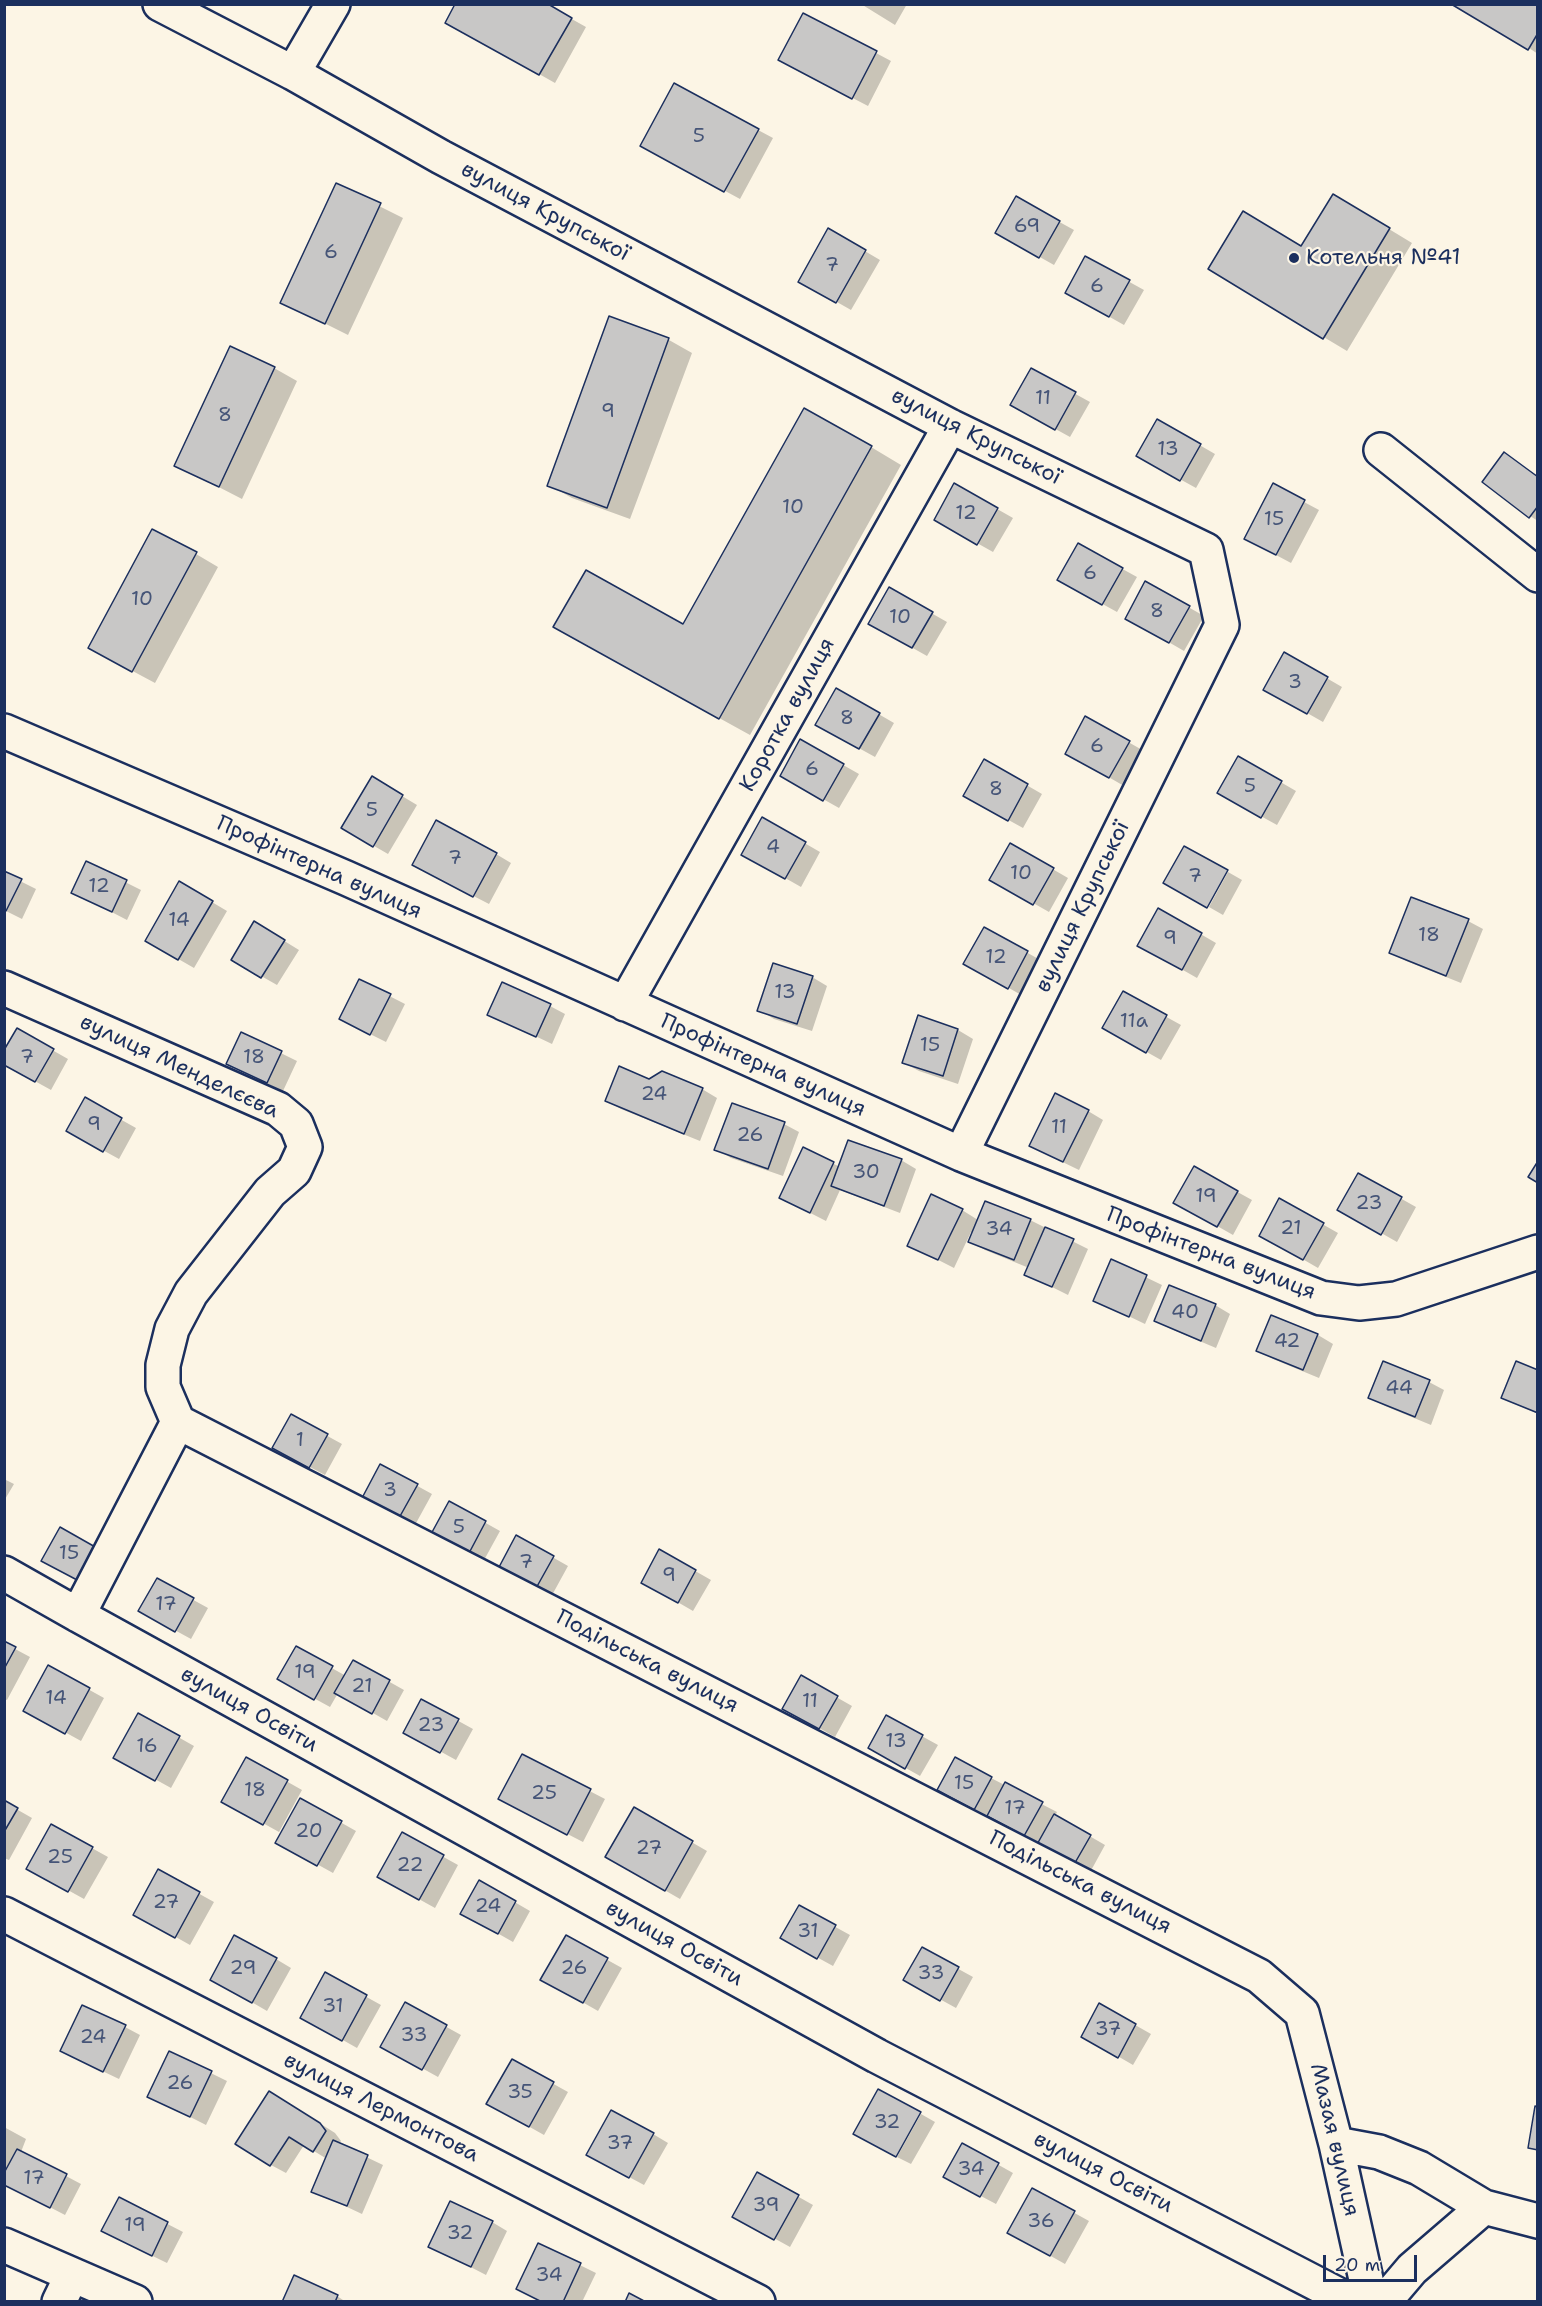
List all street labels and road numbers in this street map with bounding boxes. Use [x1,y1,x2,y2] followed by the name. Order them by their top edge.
[456,156,634,268] street label: вулиця Крупської
[887,383,1065,491] street label: вулиця Крупської
[735,633,841,797] street label: Коротка вулиця
[212,811,426,925] street label: Профінтерна вулиця
[1030,817,1136,997] street label: вулиця Крупської
[75,1009,283,1125] street label: вулиця Менделєєва
[656,1009,870,1123] street label: Профінтерна вулиця
[1103,1202,1319,1306] street label: Профінтерна вулиця
[551,1605,743,1719] street label: Подільська вулиця
[176,1661,322,1759] street label: вулиця Освіти
[984,1826,1176,1940] street label: Подільська вулиця
[601,1895,747,1993] street label: вулиця Освіти
[279,2047,483,2169] street label: вулиця Лермонтова
[1304,2061,1364,2219] street label: Мазая вулиця
[1029,2126,1177,2220] street label: вулиця Освіти

